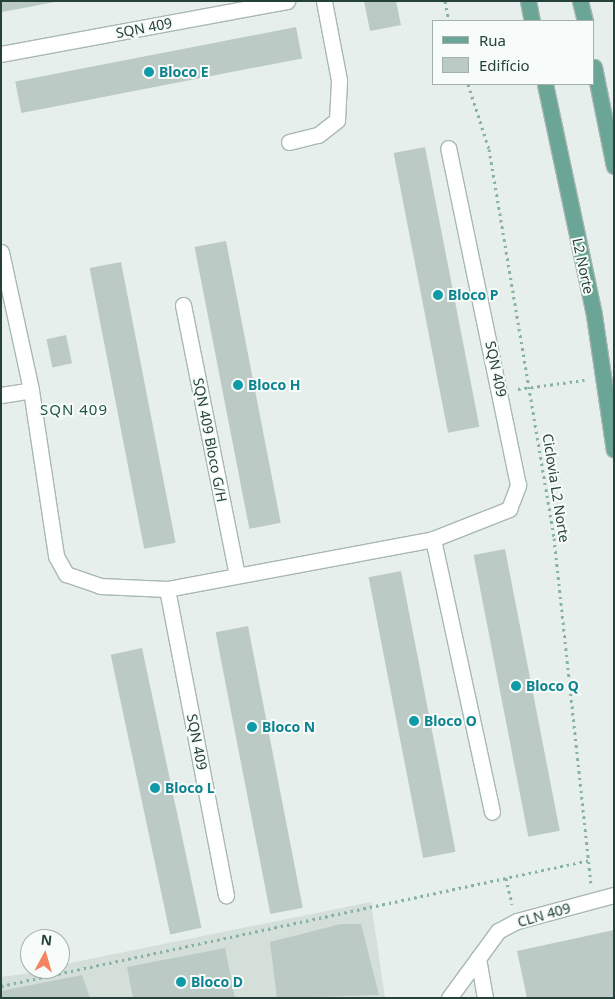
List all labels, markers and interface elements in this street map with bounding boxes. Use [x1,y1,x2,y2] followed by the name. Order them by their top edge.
[114,14,174,42] street label: SQN 409
[432,20,595,85] legend
[479,30,506,50] text: Rua
[479,55,530,75] text: Edifício
[159,64,209,80] place label: Bloco E
[143,66,155,78] marker: Bloco E
[569,236,597,296] street label: L2 Norte
[448,287,499,303] place label: Bloco P
[432,289,444,301] marker: Bloco P
[482,339,510,399] street label: SQN 409
[190,376,230,504] street label: SQN 409 Bloco G/H
[248,377,301,393] place label: Bloco H
[232,379,244,391] marker: Bloco H
[39,401,109,419] district label: SQN 409
[539,432,573,544] street label: Ciclovia L2 Norte
[526,678,579,694] place label: Bloco Q
[510,680,522,692] marker: Bloco Q
[183,712,211,772] street label: SQN 409
[424,713,477,729] place label: Bloco O
[408,715,420,727] marker: Bloco O
[262,719,315,735] place label: Bloco N
[246,721,258,733] marker: Bloco N
[165,780,215,796] place label: Bloco L
[149,782,161,794] marker: Bloco L
[515,899,573,931] street label: CLN 409
[20,929,70,979] north arrow
[40,930,53,950] text: N
[191,974,243,990] place label: Bloco D
[175,976,187,988] marker: Bloco D

